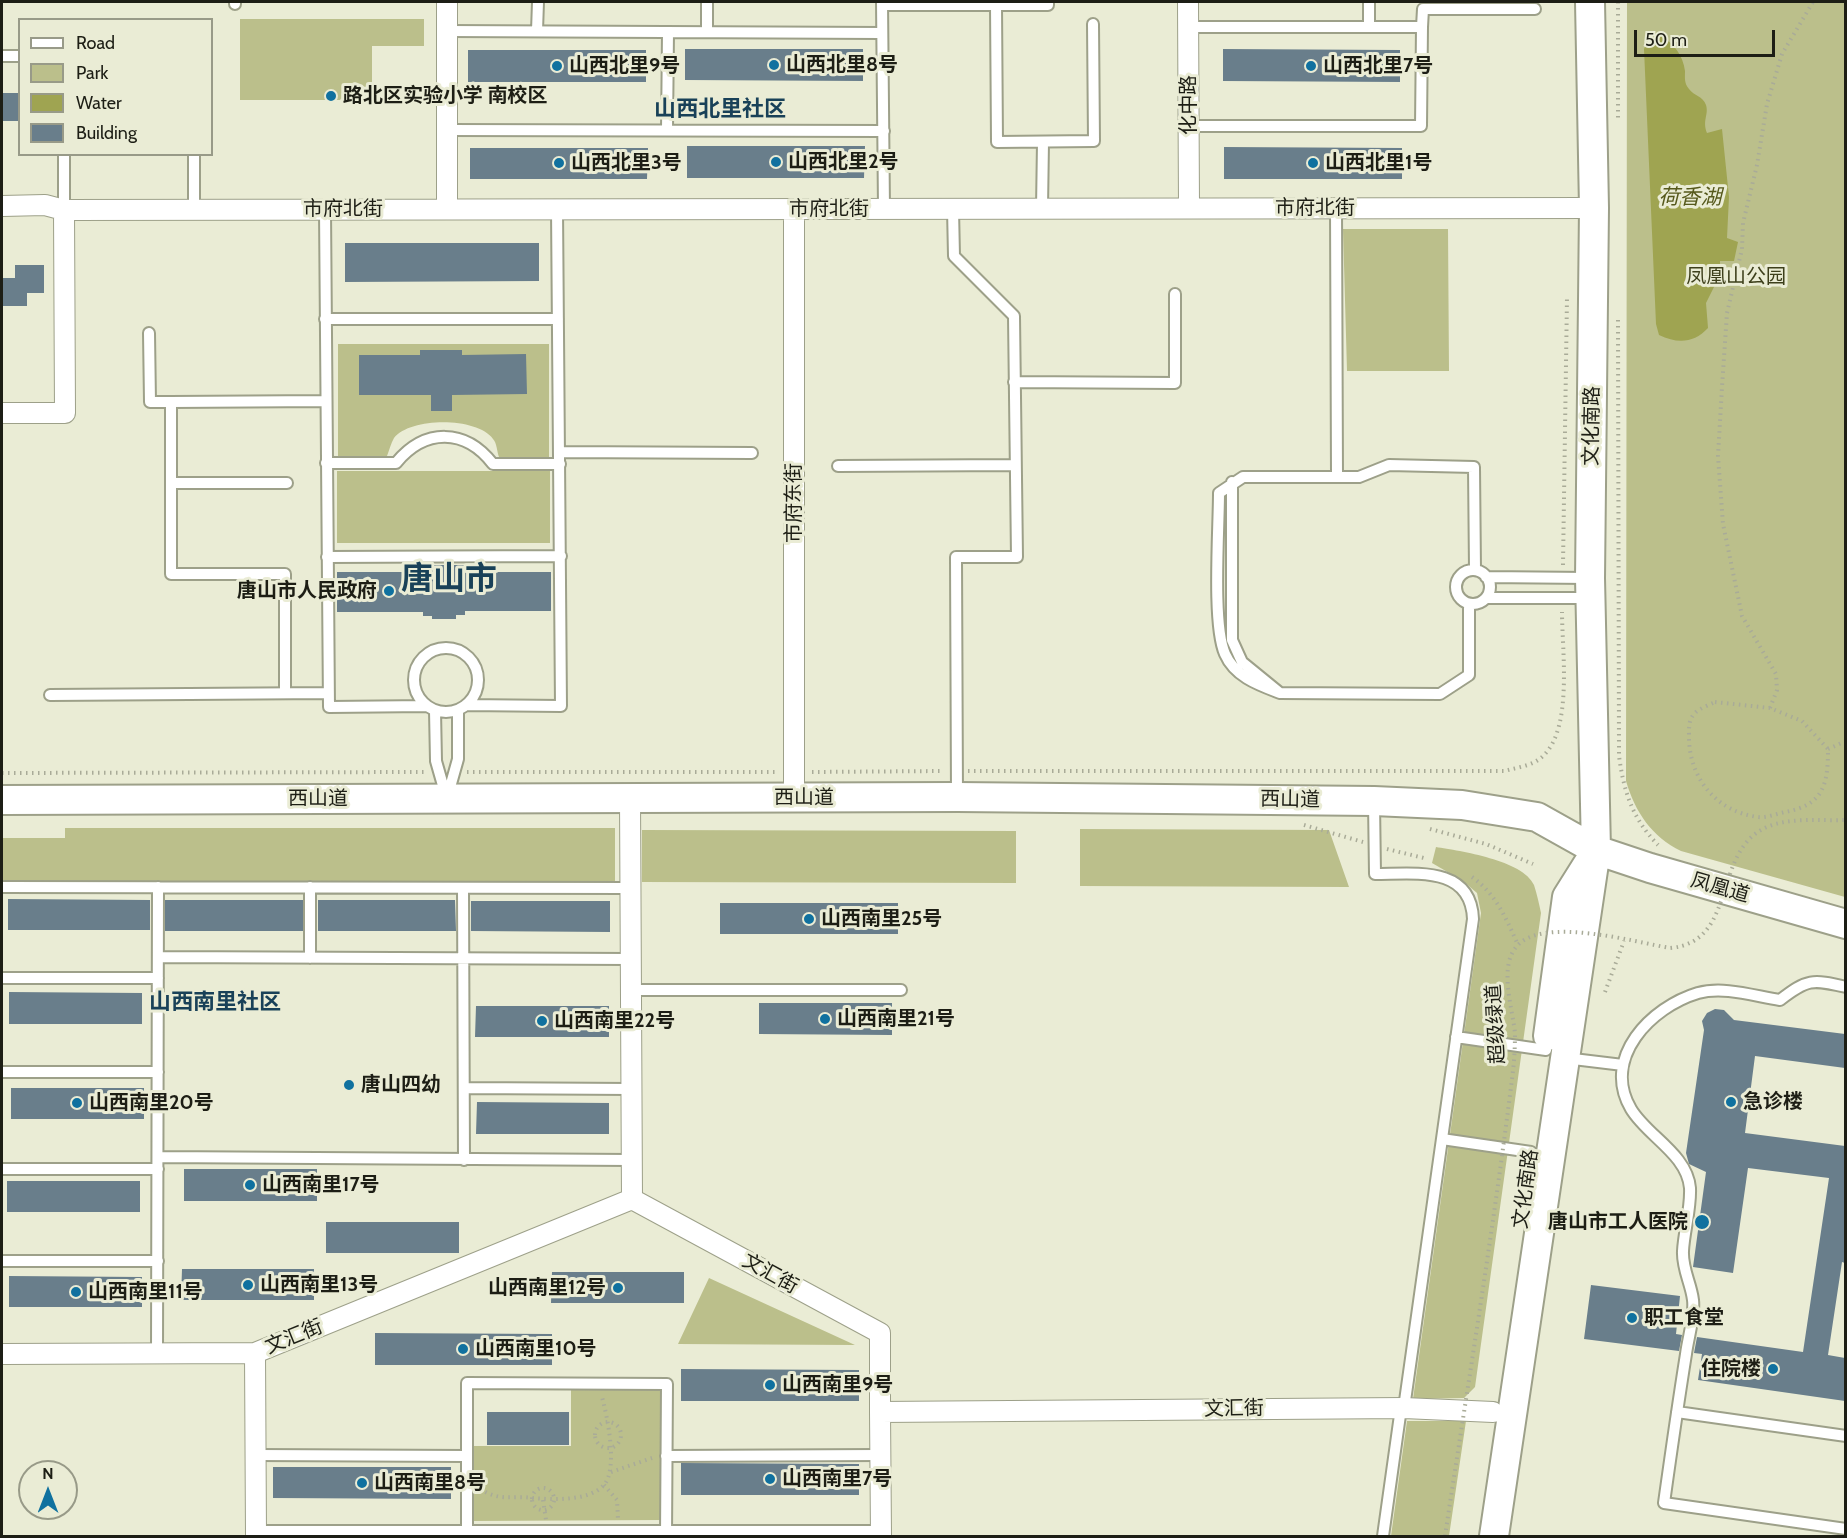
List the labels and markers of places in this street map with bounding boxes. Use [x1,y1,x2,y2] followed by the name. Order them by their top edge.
[786,53,898,77] place label: 山西北里8号
[569,54,680,78] place label: 山西北里9号
[1323,54,1433,78] place label: 山西北里7号
[767,58,781,72] marker: 山西北里8号
[550,59,564,73] marker: 山西北里9号
[1304,59,1318,73] marker: 山西北里7号
[343,84,547,108] place label: 路北区实验小学 南校区
[324,89,338,103] marker: 路北区实验小学 南校区
[788,150,899,174] place label: 山西北里2号
[571,151,682,175] place label: 山西北里3号
[1325,151,1432,175] place label: 山西北里1号
[769,155,783,169] marker: 山西北里2号
[552,156,566,170] marker: 山西北里3号
[1306,156,1320,170] marker: 山西北里1号
[237,579,377,603] place label: 唐山市人民政府
[382,584,396,598] marker: 唐山市人民政府
[821,907,942,931] place label: 山西南里25号
[802,912,816,926] marker: 山西南里25号
[837,1007,955,1031] place label: 山西南里21号
[554,1009,675,1033] place label: 山西南里22号
[818,1012,832,1026] marker: 山西南里21号
[535,1014,549,1028] marker: 山西南里22号
[361,1073,441,1097] place label: 唐山四幼
[342,1078,356,1092] marker: 唐山四幼
[1743,1090,1803,1114] place label: 急诊楼
[89,1091,214,1115] place label: 山西南里20号
[1724,1095,1738,1109] marker: 急诊楼
[70,1096,84,1110] marker: 山西南里20号
[262,1173,380,1197] place label: 山西南里17号
[243,1178,257,1192] marker: 山西南里17号
[1548,1210,1688,1234] place label: 唐山市工人医院
[1693,1213,1711,1231] marker: 唐山市工人医院
[260,1273,378,1297] place label: 山西南里13号
[488,1276,606,1300] place label: 山西南里12号
[241,1278,255,1292] marker: 山西南里13号
[88,1280,203,1304] place label: 山西南里11号
[611,1281,625,1295] marker: 山西南里12号
[69,1285,83,1299] marker: 山西南里11号
[1644,1306,1724,1330] place label: 职工食堂
[1625,1311,1639,1325] marker: 职工食堂
[475,1337,596,1361] place label: 山西南里10号
[456,1342,470,1356] marker: 山西南里10号
[1701,1357,1761,1381] place label: 住院楼
[1766,1362,1780,1376] marker: 住院楼
[782,1373,893,1397] place label: 山西南里9号
[763,1378,777,1392] marker: 山西南里9号
[782,1467,892,1491] place label: 山西南里7号
[374,1471,486,1495] place label: 山西南里8号
[763,1472,777,1486] marker: 山西南里7号
[355,1476,369,1490] marker: 山西南里8号

